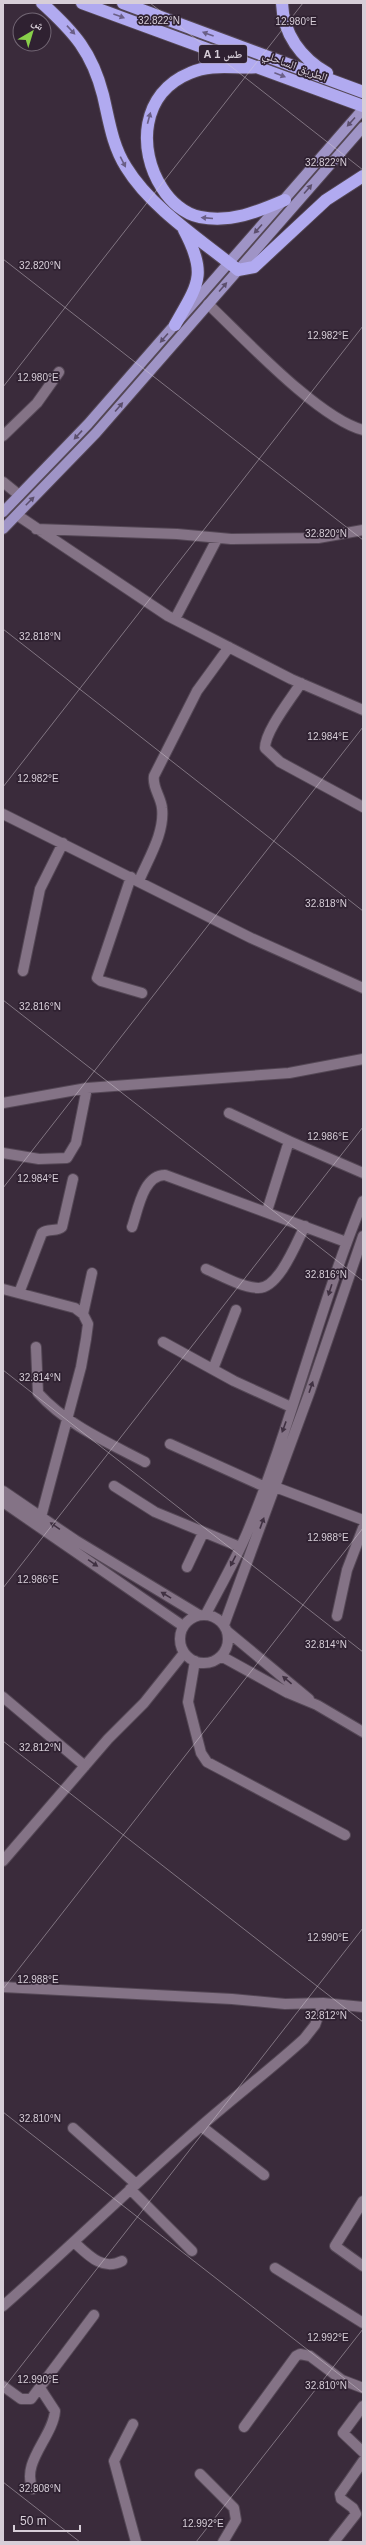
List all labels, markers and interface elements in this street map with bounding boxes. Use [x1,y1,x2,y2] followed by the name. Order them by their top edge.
[12,12,52,52] north arrow
[113,14,125,20] one-way arrow
[138,15,180,26] text: 32.822°N
[29,16,47,34] text: ش
[275,16,317,27] text: 12.980°E
[66,24,75,35] one-way arrow
[202,31,214,37] one-way arrow
[199,45,247,63] road number: A 1 طس
[260,47,329,88] street label: الطريق الساحلي
[275,73,287,79] one-way arrow
[146,112,152,124] one-way arrow
[346,117,355,128] one-way arrow
[120,156,126,168] one-way arrow
[305,157,347,168] text: 32.822°N
[304,184,313,195] one-way arrow
[201,214,213,221] one-way arrow
[254,224,263,234] one-way arrow
[19,260,61,271] text: 32.820°N
[218,282,227,293] one-way arrow
[307,330,349,341] text: 12.982°E
[159,333,168,343] one-way arrow
[17,372,59,383] text: 12.980°E
[115,401,124,412] one-way arrow
[74,431,83,440] one-way arrow
[26,496,35,506] one-way arrow
[305,528,347,539] text: 32.820°N
[19,631,61,642] text: 32.818°N
[307,731,349,742] text: 12.984°E
[17,773,59,784] text: 12.982°E
[305,898,347,909] text: 32.818°N
[19,1001,61,1012] text: 32.816°N
[307,1131,349,1142] text: 12.986°E
[17,1173,59,1184] text: 12.984°E
[305,1269,347,1280] text: 32.816°N
[327,1285,333,1297] one-way arrow
[19,1372,61,1383] text: 32.814°N
[308,1381,314,1393] one-way arrow
[281,1421,287,1433] one-way arrow
[260,1516,266,1528] one-way arrow
[50,1522,61,1530] one-way arrow
[307,1532,349,1543] text: 12.988°E
[230,1556,236,1567] one-way arrow
[87,1560,99,1567] one-way arrow
[17,1574,59,1585] text: 12.986°E
[160,1591,172,1598] one-way arrow
[305,1639,347,1650] text: 32.814°N
[281,1676,292,1685] one-way arrow
[19,1742,61,1753] text: 32.812°N
[307,1932,349,1943] text: 12.990°E
[17,1974,59,1985] text: 12.988°E
[305,2010,347,2021] text: 32.812°N
[19,2113,61,2124] text: 32.810°N
[307,2332,349,2343] text: 12.992°E
[17,2374,59,2385] text: 12.990°E
[305,2380,347,2391] text: 32.810°N
[19,2483,61,2494] text: 32.808°N
[14,2507,80,2533] scale bar
[20,2514,47,2528] text: 50 m
[182,2518,224,2529] text: 12.992°E

